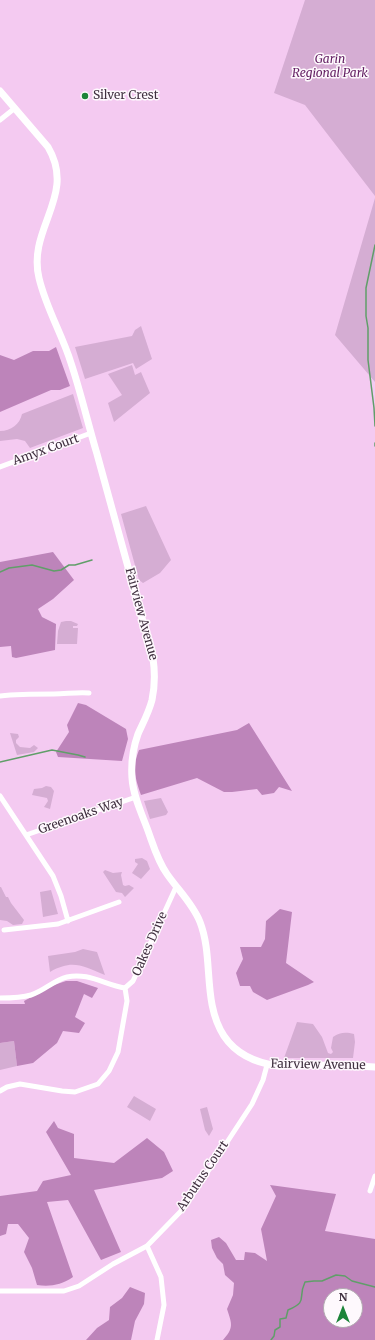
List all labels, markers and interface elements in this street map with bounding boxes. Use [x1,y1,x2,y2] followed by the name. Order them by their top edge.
[292,53,368,81] park label: Garin Regional Park
[93,89,158,103] place label: Silver Crest
[80,91,90,101] marker: Silver Crest
[11,431,81,469] street label: Amyx Court
[122,566,160,662] street label: Fairview Avenue
[37,795,125,837] street label: Greenoaks Way
[129,910,171,978] street label: Oakes Drive
[270,1057,366,1073] street label: Fairview Avenue
[174,1138,232,1214] street label: Arbutus Court
[323,1288,363,1328] north arrow
[339,1290,347,1304] text: N

